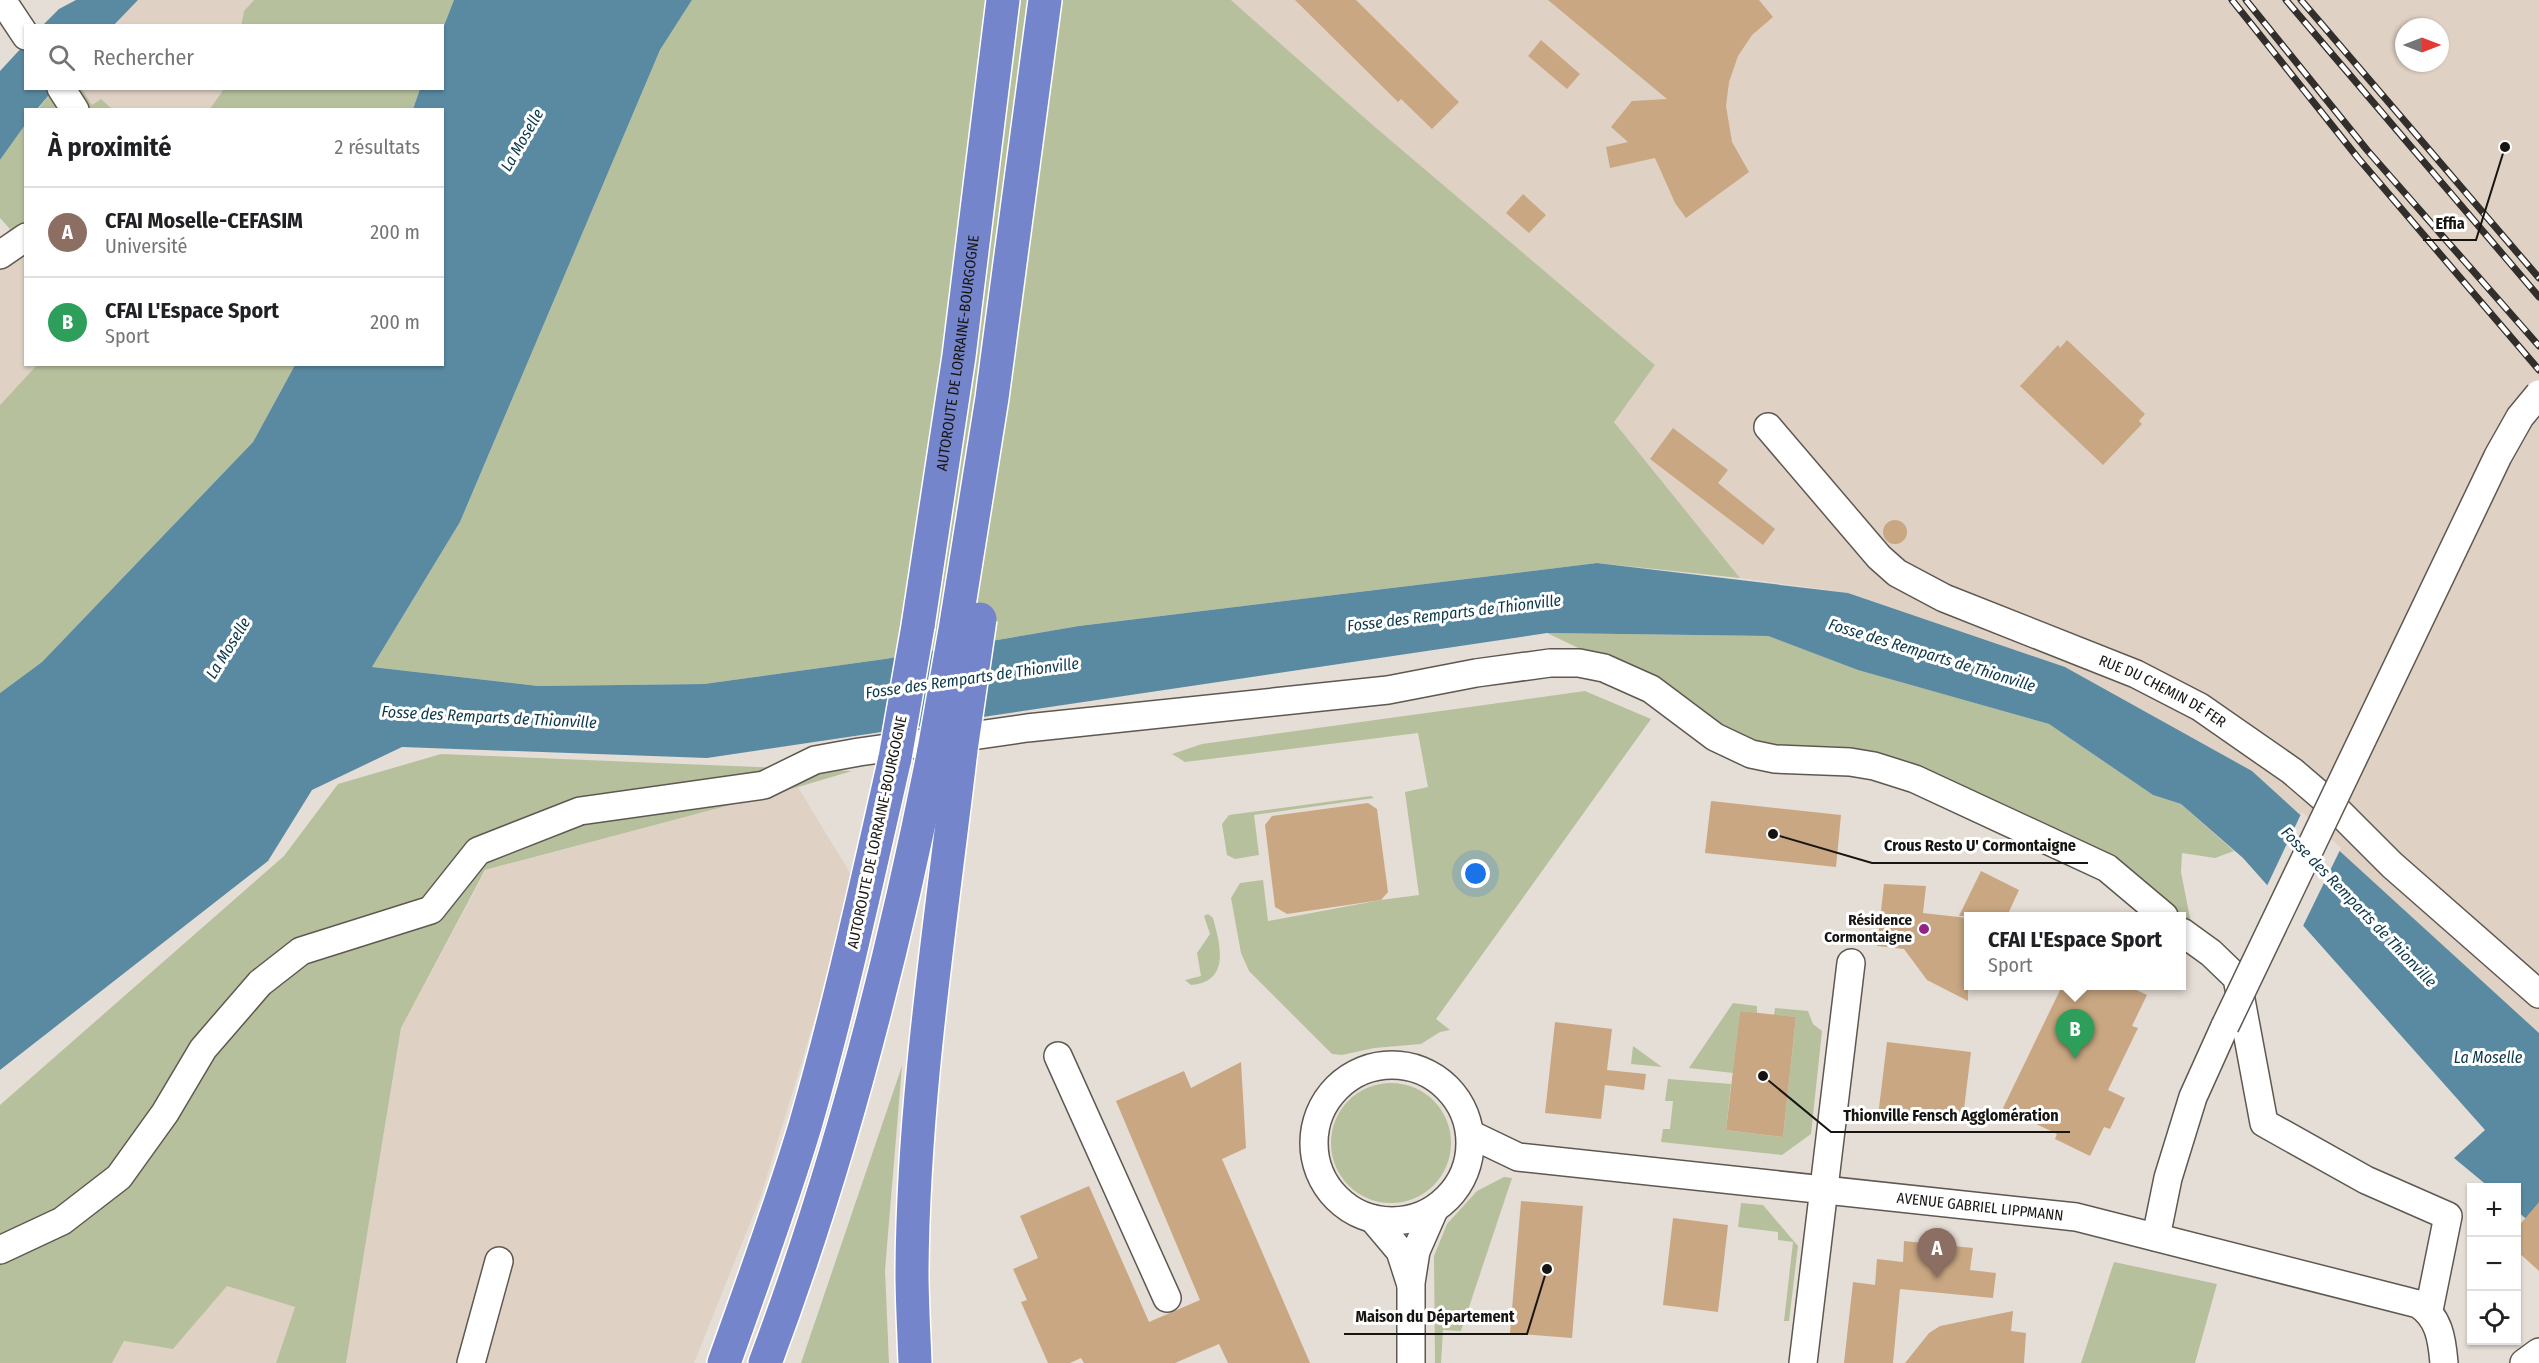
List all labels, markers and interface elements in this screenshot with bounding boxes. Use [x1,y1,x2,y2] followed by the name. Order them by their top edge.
[2395,18,2449,72] north arrow
[24,24,444,90] search box
[45,41,78,74] icon: search
[93,44,194,71] text: Rechercher
[497,105,548,174] water label: La Moselle
[48,132,171,163] text: À proximité
[335,135,420,159] text: 2 résultats
[2423,206,2476,240] callout: Effia
[105,207,303,234] text: CFAI Moselle-CEFASIM
[2435,214,2465,233] text: Effia
[62,220,73,244] text: A
[370,220,420,244] text: 200 m
[105,234,187,258] text: Université
[933,234,983,472] street label: AUTOROUTE DE LORRAINE-BOURGOGNE
[105,297,279,324] text: CFAI L'Espace Sport
[62,310,73,334] text: B
[370,310,420,334] text: 200 m
[105,324,150,348] text: Sport
[1346,590,1562,636] water label: Fosse des Remparts de Thionville
[202,614,254,682] water label: La Moselle
[1826,614,2038,696] water label: Fosse des Remparts de Thionville
[2096,651,2229,731] street label: RUE DU CHEMIN DE FER
[864,654,1080,702] water label: Fosse des Remparts de Thionville
[381,702,597,732] water label: Fosse des Remparts de Thionville
[843,714,911,950] street label: AUTOROUTE DE LORRAINE-BOURGOGNE
[2277,823,2441,991] water label: Fosse des Remparts de Thionville
[1872,829,2088,863] callout: Crous Resto U' Cormontaigne
[1884,836,2076,855] text: Crous Resto U' Cormontaigne
[1461,859,1490,888] your location
[1824,911,1912,946] place label: Résidence Cormontaigne
[1964,912,2186,990] popup
[1917,922,1931,936] marker: Résidence Cormontaigne
[1988,926,2162,953] text: CFAI L'Espace Sport
[1988,953,2033,977] text: Sport
[2056,1010,2094,1059] pin: B
[2454,1048,2523,1067] water label: La Moselle
[1831,1098,2070,1132] callout: Thionville Fensch Agglomération
[1843,1106,2059,1125] text: Thionville Fensch Agglomération
[2467,1183,2521,1345] map controls
[2467,1183,2521,1237] button: +
[1896,1189,2064,1225] street label: AVENUE GABRIEL LIPPMANN
[1918,1228,1956,1278] pin: A
[2467,1237,2521,1291] button: −
[2467,1291,2521,1345] button: locate
[1344,1300,1527,1334] callout: Maison du Département
[1355,1307,1515,1326] text: Maison du Département

